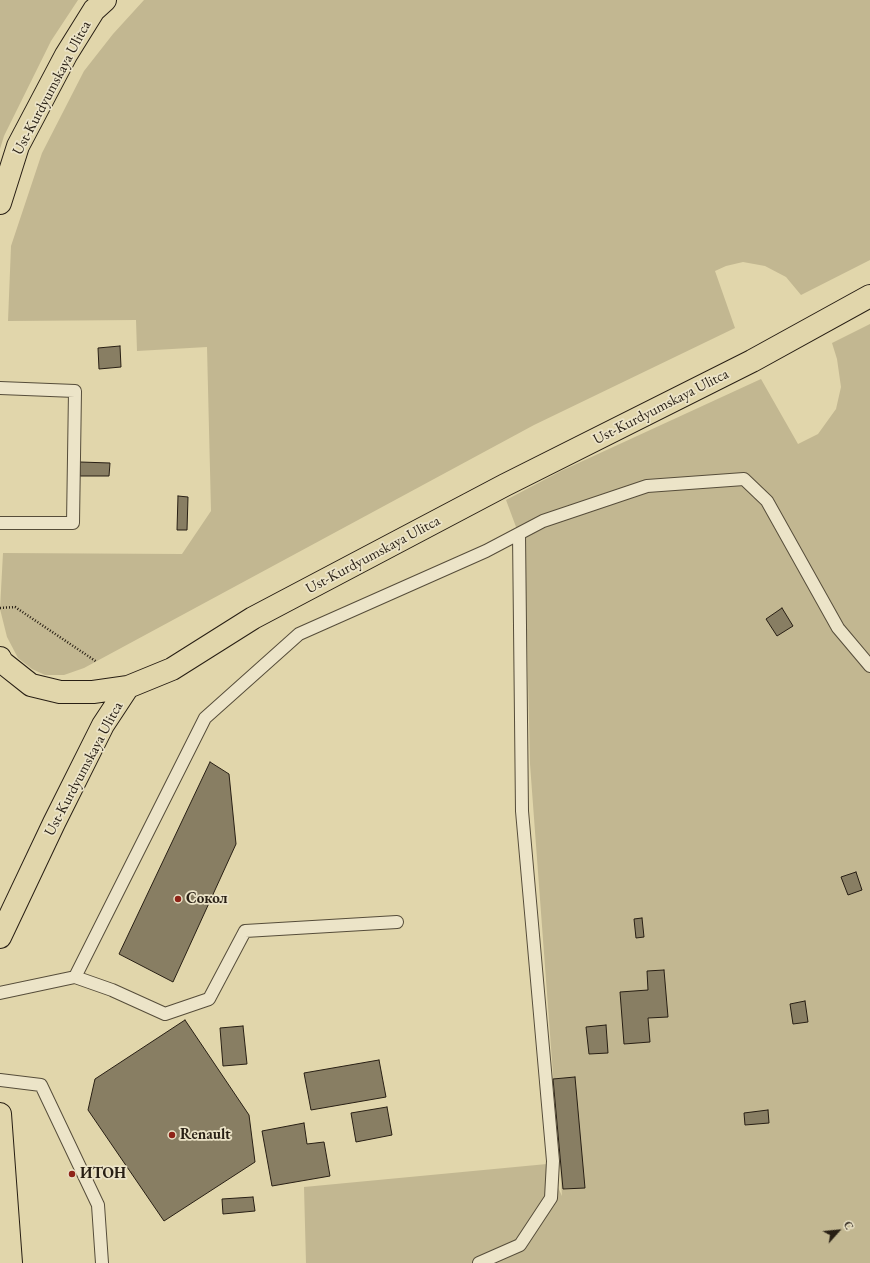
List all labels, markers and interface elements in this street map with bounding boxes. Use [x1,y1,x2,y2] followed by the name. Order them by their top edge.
[9,18,95,158] street label: Ust-Kurdyumskaya Ulitca
[590,365,732,449] street label: Ust-Kurdyumskaya Ulitca
[303,512,443,598] street label: Ust-Kurdyumskaya Ulitca
[41,699,127,839] street label: Ust-Kurdyumskaya Ulitca
[186,890,228,908] place label: Сокол
[173,894,183,904] marker: Сокол
[180,1126,231,1144] place label: Renault
[167,1130,177,1140] marker: Renault
[80,1165,126,1183] place label: ИТОН
[67,1169,77,1179] marker: ИТОН
[818,1211,858,1251] north arrow
[841,1219,857,1232] text: С

